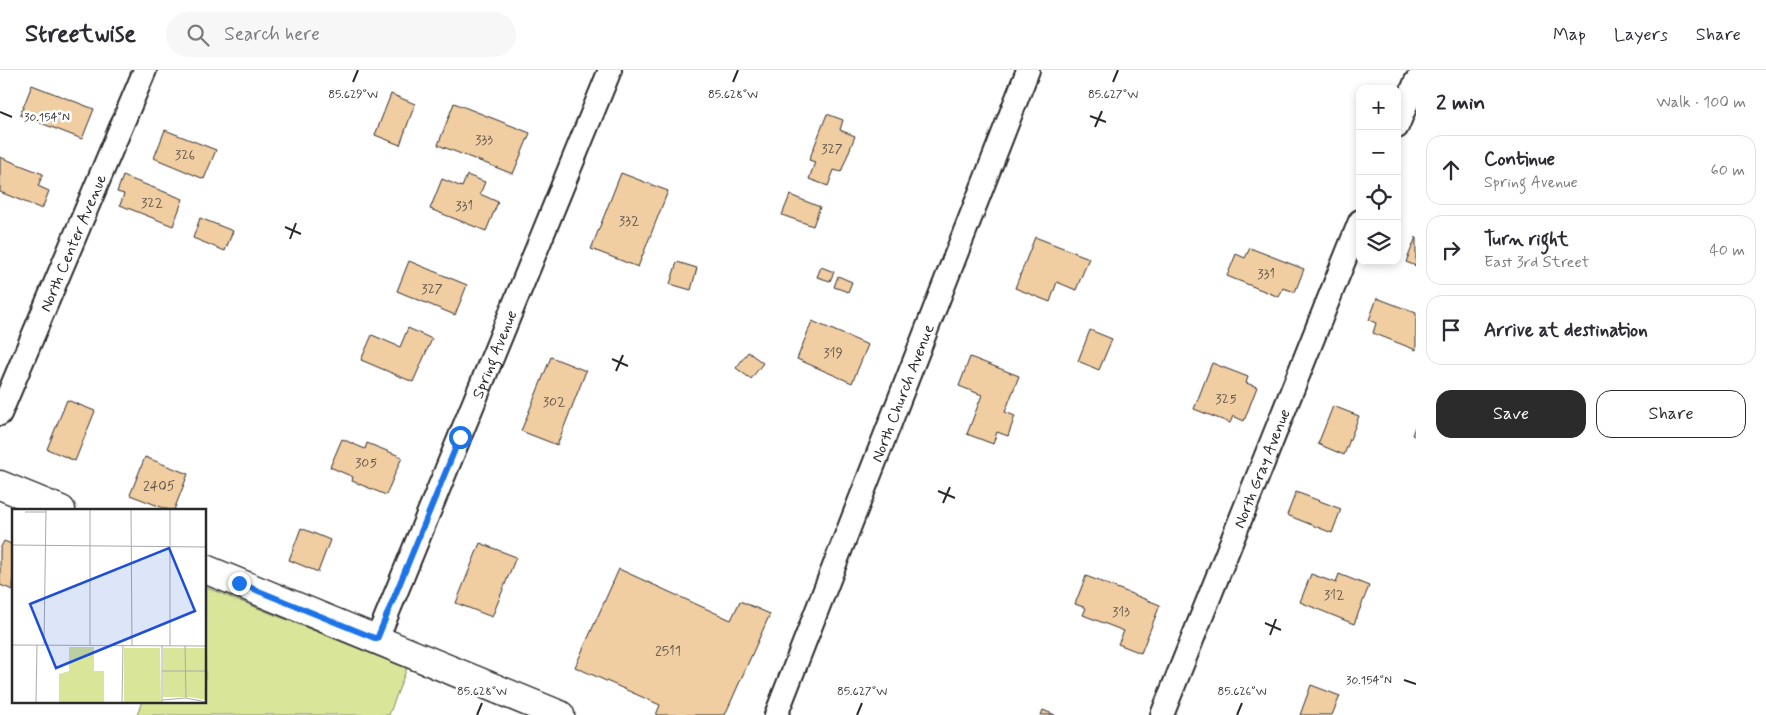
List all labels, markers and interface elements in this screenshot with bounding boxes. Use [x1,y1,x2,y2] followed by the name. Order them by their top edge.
[166,12,516,57] search box
[25,19,136,50] text: Streetwise
[184,21,212,49] icon: search
[224,22,320,47] text: Search here
[1553,23,1586,47] text: Map
[1614,23,1668,47] text: Layers
[1696,23,1741,47] text: Share
[1356,85,1401,265] map controls
[1356,85,1401,130] button: +
[328,87,378,103] text: 85.629°W
[708,87,758,103] text: 85.628°W
[1088,87,1138,103] text: 85.627°W
[1436,89,1485,117] text: 2 min
[1656,92,1746,113] text: Walk · 100 m
[24,110,70,126] text: 30.154°N
[1356,130,1401,175] button: −
[475,131,493,149] house number: 333
[821,140,843,158] house number: 327
[175,146,195,164] house number: 326
[1484,147,1555,172] text: Continue
[1437,156,1465,184] icon: ahead
[1711,160,1745,181] text: 60 m
[35,171,112,315] street label: North Center Avenue
[1484,172,1578,193] text: Spring Avenue
[1356,175,1401,220] button: locate
[141,194,163,212] house number: 322
[455,197,473,215] house number: 331
[619,212,639,230] house number: 332
[1356,220,1401,265] button: layers
[1484,227,1568,252] text: Turn right
[1437,236,1465,264] icon: right
[1709,240,1745,261] text: 40 m
[1484,252,1589,273] text: East 3rd Street
[1257,265,1275,283] house number: 331
[421,280,443,298] house number: 327
[468,307,523,402] street label: Spring Avenue
[1437,316,1465,344] icon: arrive
[1484,318,1648,343] text: Arrive at destination
[867,321,940,465] street label: North Church Avenue
[823,344,843,362] house number: 319
[1215,390,1237,408] house number: 325
[1436,390,1586,438] button: Save
[1596,390,1746,438] button: Share
[543,393,565,411] house number: 302
[1229,406,1296,531] street label: North Gray Avenue
[449,426,472,449] route start
[355,454,377,472] house number: 305
[143,477,175,495] house number: 2405
[12,509,206,702] inset map
[228,572,251,595] route end
[1324,586,1344,604] house number: 312
[1112,603,1130,621] house number: 313
[655,642,681,660] house number: 2511
[1346,673,1392,689] text: 30.154°N
[457,684,507,700] text: 85.628°W
[837,684,887,700] text: 85.627°W
[1217,684,1267,700] text: 85.626°W

